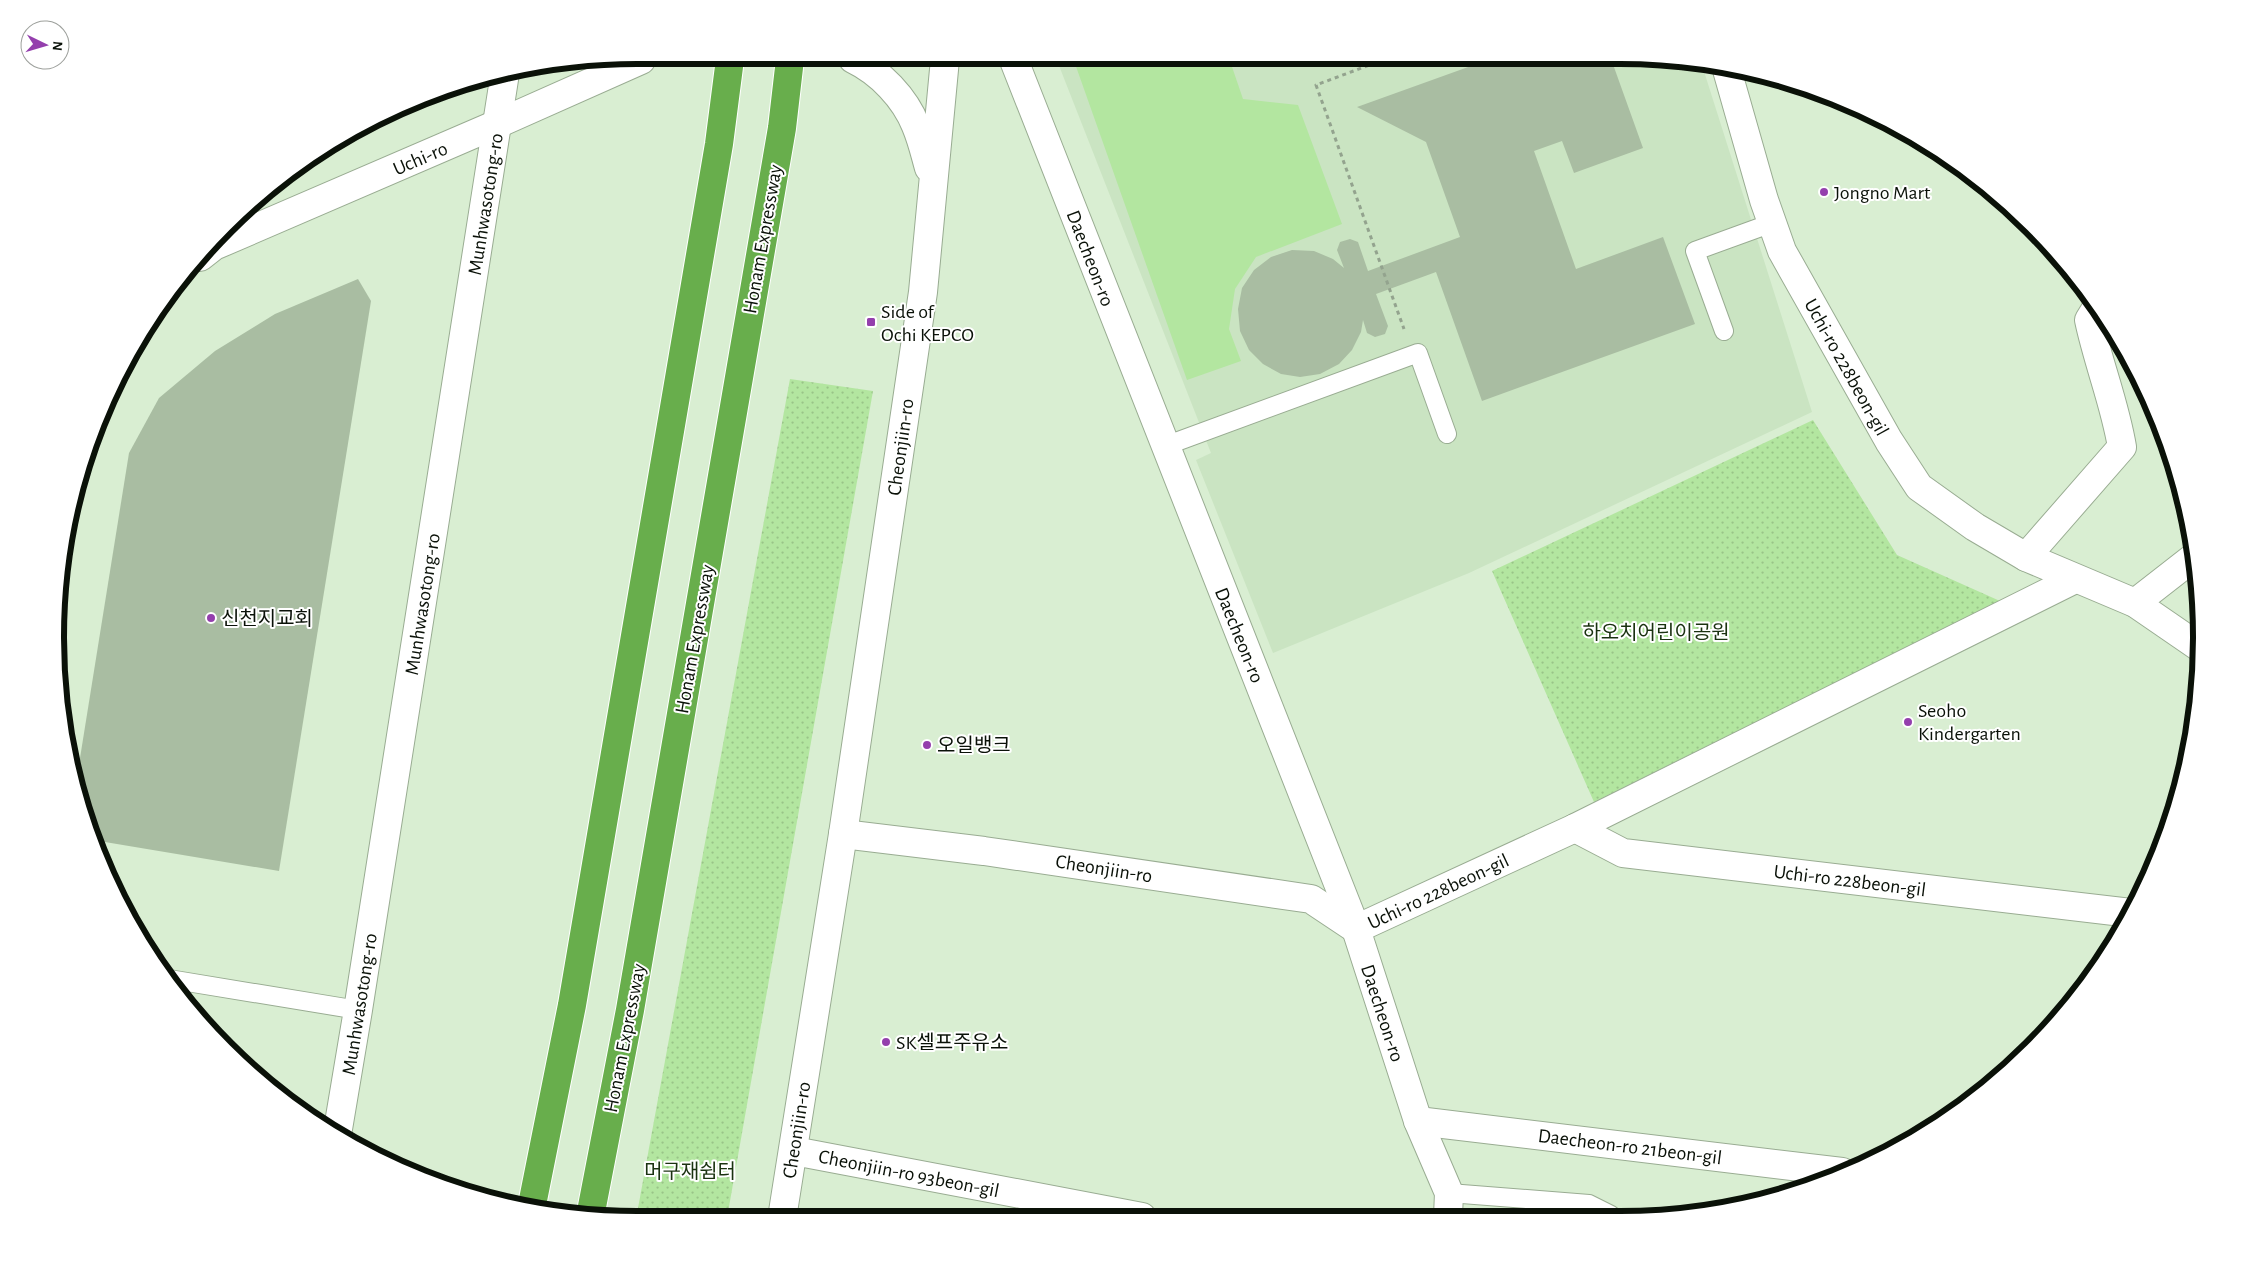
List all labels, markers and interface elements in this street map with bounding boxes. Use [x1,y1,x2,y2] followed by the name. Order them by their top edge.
[20,20,70,70] north arrow
[50,41,64,52] text: N
[465,132,507,277] street label: Munhwasotong-ro
[390,139,451,179] street label: Uchi-ro
[740,163,786,315] street label: Honam Expressway
[1834,183,1931,203] place label: Jongno Mart
[1818,186,1830,198] marker: Jongno Mart
[1063,208,1118,309] street label: Daecheon-ro
[1800,296,1892,439] street label: Uchi-ro 228beon-gil
[881,302,974,345] place label: Side of Ochi KEPCO
[865,316,877,328] marker: Side of Ochi KEPCO
[884,397,918,497] street label: Cheonjiin-ro
[402,532,444,677] street label: Munhwasotong-ro
[672,563,718,715] street label: Honam Expressway
[1211,585,1267,686] street label: Daecheon-ro
[221,608,313,629] place label: 신천지교회
[205,612,217,624] marker: 신천지교회
[1582,622,1730,643] park label: 하오치어린이공원
[1918,701,2021,744] place label: Seoho Kindergarten
[1902,716,1914,728] marker: Seoho Kindergarten
[937,735,1011,756] place label: 오일뱅크
[921,739,933,751] marker: 오일뱅크
[1365,850,1512,933] street label: Uchi-ro 228beon-gil
[1054,851,1154,887] street label: Cheonjiin-ro
[1773,862,1927,900] street label: Uchi-ro 228beon-gil
[339,932,381,1077] street label: Munhwasotong-ro
[601,962,649,1114] street label: Honam Expressway
[1357,962,1407,1064] street label: Daecheon-ro
[896,1032,1008,1053] place label: SK셀프주유소
[880,1036,892,1048] marker: SK셀프주유소
[779,1080,815,1180] street label: Cheonjiin-ro
[1537,1126,1723,1168] street label: Daecheon-ro 21beon-gil
[817,1147,1001,1201] street label: Cheonjiin-ro 93beon-gil
[644,1161,736,1182] park label: 머구재쉼터

